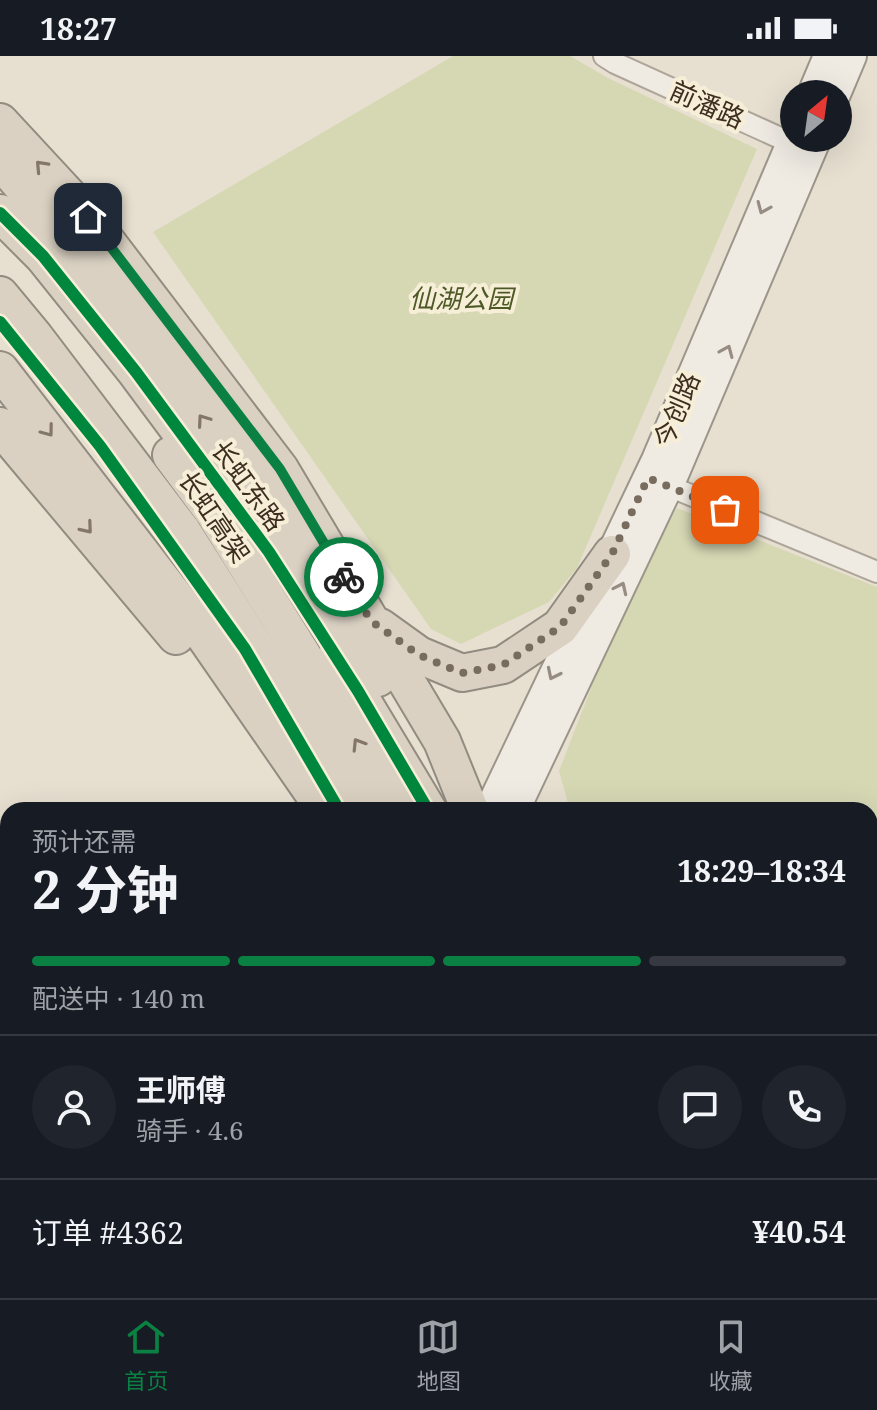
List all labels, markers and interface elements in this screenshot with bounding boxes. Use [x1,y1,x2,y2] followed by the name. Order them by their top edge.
[40,8,117,49] text: 18:27
[664,72,750,136] street label: 前潘路
[780,80,852,152] north arrow
[780,80,852,152] map controls
[36,160,50,175] one-way arrow
[54,183,122,251] pin
[66,195,110,239] icon: home
[756,199,772,214] one-way arrow
[409,280,517,316] park label: 仙湖公园
[718,345,734,359] one-way arrow
[644,367,708,453] street label: 今创路
[198,414,213,428] one-way arrow
[39,422,53,437] one-way arrow
[204,433,294,538] street label: 长虹东路
[171,463,259,570] street label: 长虹高架
[691,476,759,544] pin
[703,488,747,532] icon: bag
[77,519,92,534] one-way arrow
[304,537,384,617] courier
[322,555,366,599] icon: bike
[611,581,627,596] one-way arrow
[547,666,563,681] one-way arrow
[353,738,368,753] one-way arrow
[32,823,136,859] text: 预计还需
[677,850,846,891] text: 18:29–18:34
[32,853,179,924] text: 2 分钟
[32,980,205,1016] text: 配送中 · 140 m
[32,1065,116,1149] button: person
[658,1065,742,1149] button: chat
[762,1065,846,1149] button: phone
[136,1069,226,1110] text: 王师傅
[136,1112,244,1148] text: 骑手 · 4.6
[752,1211,846,1252] text: ¥40.54
[32,1212,184,1253] text: 订单 #4362
[124,1315,168,1395] tab: 首页
[416,1315,461,1395] tab: 地图
[709,1315,753,1395] tab: 收藏

